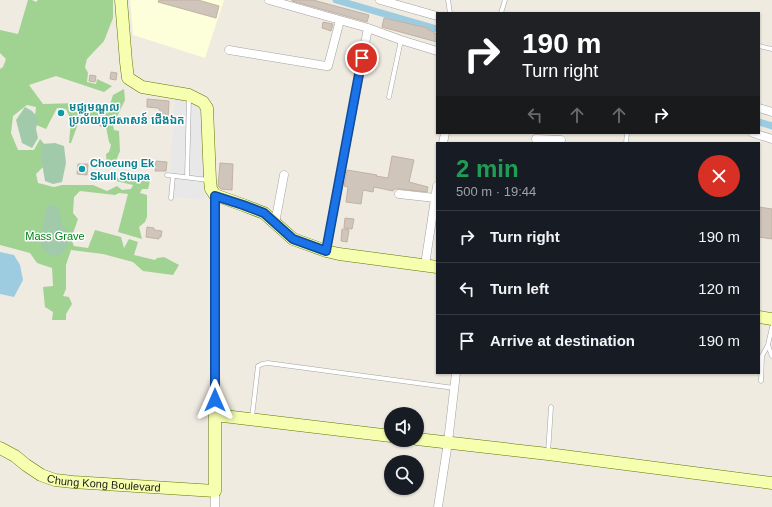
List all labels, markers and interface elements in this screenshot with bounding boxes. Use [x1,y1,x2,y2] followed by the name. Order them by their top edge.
[456,28,508,80] icon: right
[522,28,601,59] text: 190 m
[345,41,379,75] pin
[351,47,373,69] icon: arrive
[522,61,598,81] text: Turn right
[69,101,185,127] place label: មជ្ឈមណ្ឌល ប្រល័យពូជសាសន៍ ជើងឯក
[524,104,546,126] icon: left
[566,104,588,126] icon: ahead
[608,104,630,126] icon: ahead
[650,104,672,126] icon: right
[56,108,66,118] marker: មជ្ឈមណ្ឌល ប្រល័យពូជសាសន៍ ជើងឯក
[456,155,519,182] text: 2 min
[698,155,740,197] button: close
[90,157,155,182] place label: Choeung Ek Skull Stupa
[77,164,87,174] marker: Choeung Ek Skull Stupa
[456,184,536,199] text: 500 m · 19:44
[456,226,478,248] icon: right
[490,228,560,245] text: Turn right
[698,228,740,245] text: 190 m
[25,230,85,242] park label: Mass Grave
[456,278,478,300] icon: left
[490,280,549,297] text: Turn left
[698,280,740,297] text: 120 m
[456,330,478,352] icon: arrive
[490,332,635,349] text: Arrive at destination
[698,332,740,349] text: 190 m
[194,379,236,421] position arrow
[384,407,424,495] map controls
[384,407,424,447] button: sound
[384,455,424,495] button: search
[45,472,161,494] street label: Chung Kong Boulevard

